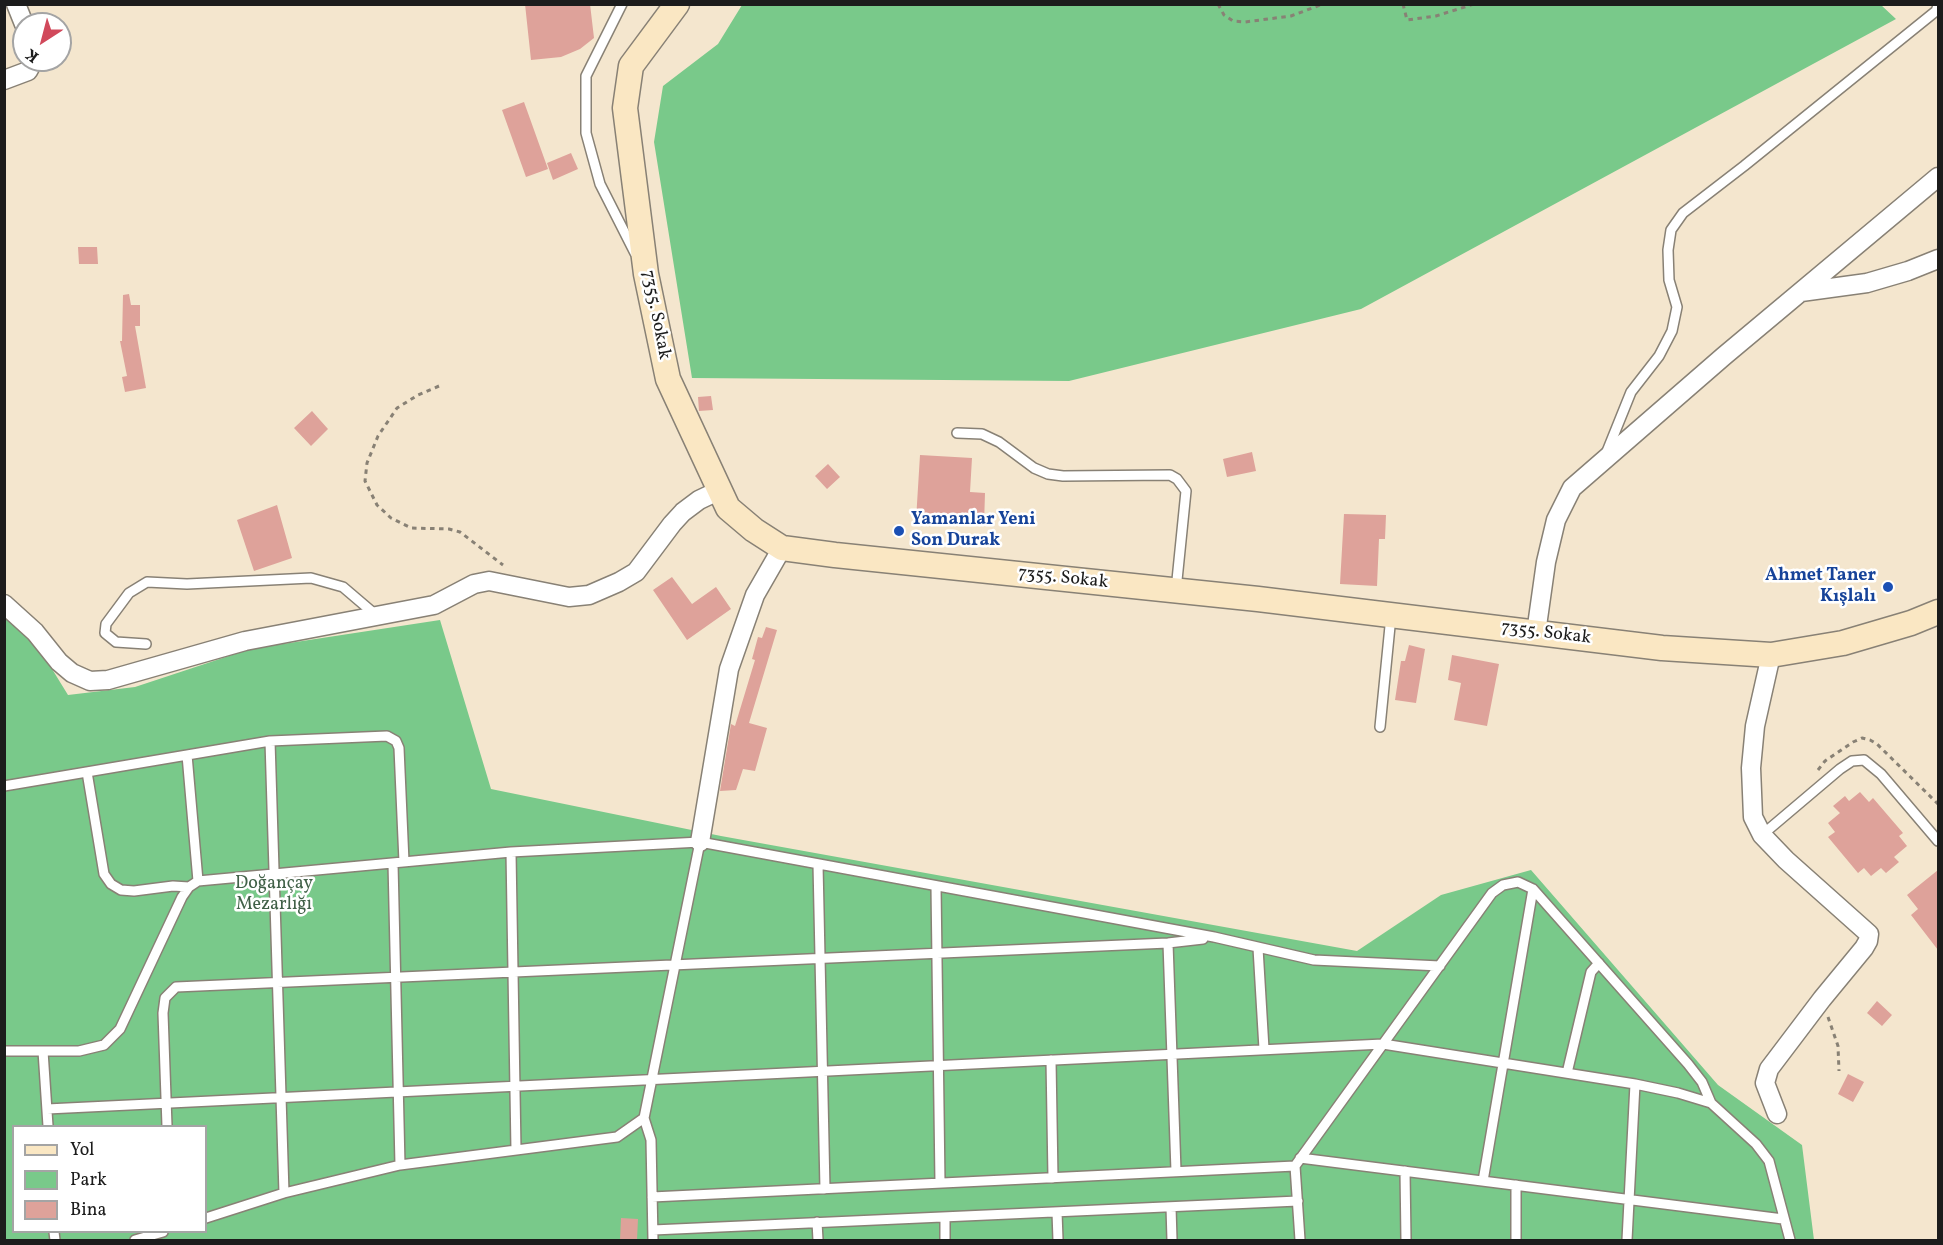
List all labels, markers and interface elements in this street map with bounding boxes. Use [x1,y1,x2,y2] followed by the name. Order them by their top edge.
[12,12,72,72] north arrow
[21,43,44,67] text: K
[636,269,674,361] street label: 7355. Sokak
[911,510,1036,552] place label: Yamanlar Yeni Son Durak
[892,524,906,538] marker: Yamanlar Yeni Son Durak
[1017,564,1109,594] street label: 7355. Sokak
[1765,566,1876,608] place label: Ahmet Taner Kışlalı
[1881,580,1895,594] marker: Ahmet Taner Kışlalı
[1500,618,1592,650] street label: 7355. Sokak
[235,874,313,916] park label: Doğançay Mezarlığı
[12,1125,207,1233] legend
[70,1138,95,1163] text: Yol
[70,1168,107,1193] text: Park
[70,1198,106,1223] text: Bina

